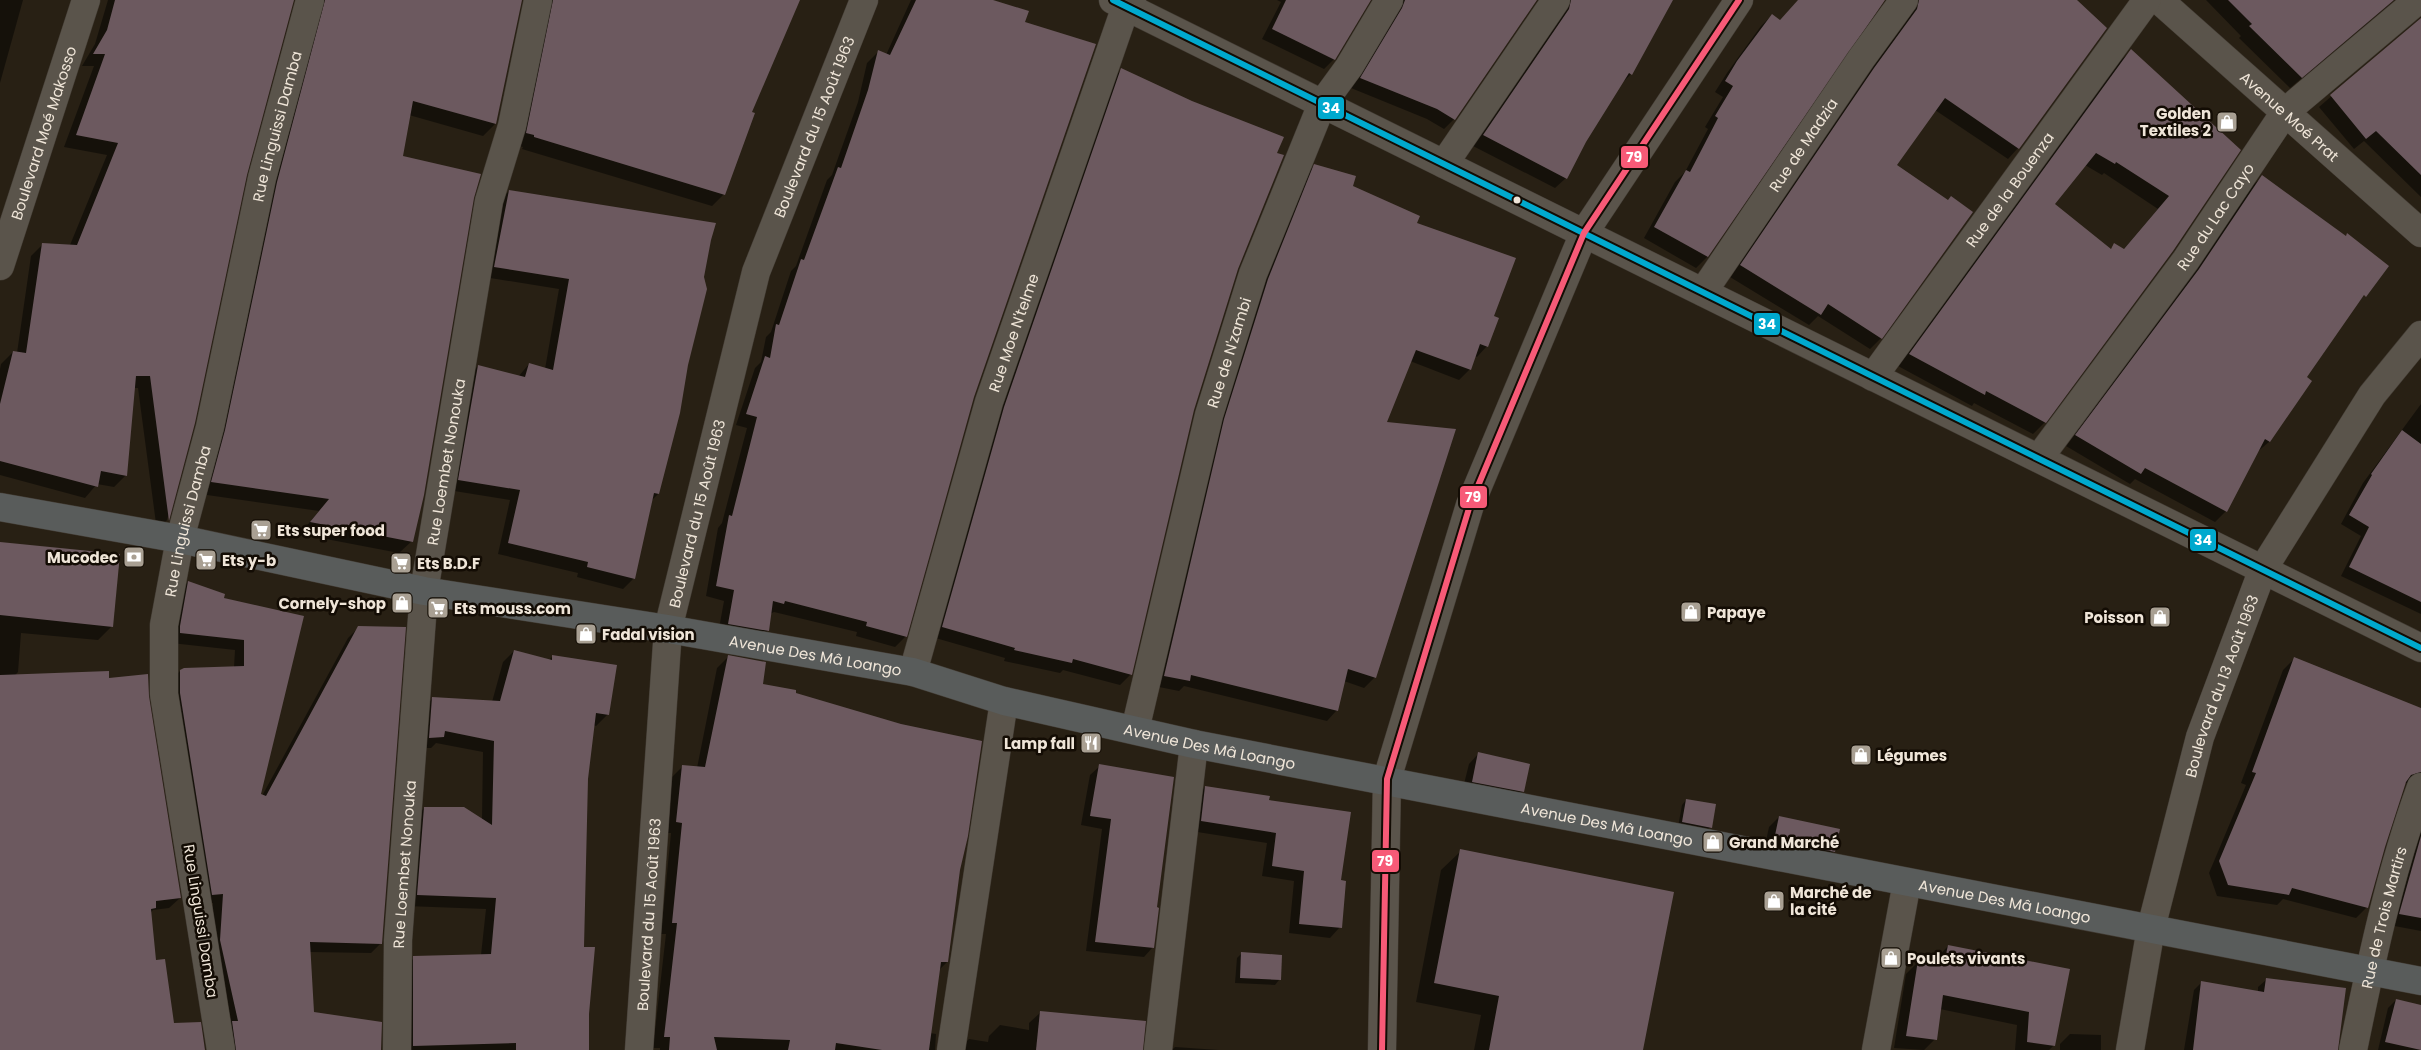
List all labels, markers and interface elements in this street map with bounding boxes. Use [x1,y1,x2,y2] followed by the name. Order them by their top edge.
[768,33,859,220] street label: Boulevard du 15 Août 1963
[5,43,81,222] street label: Boulevard Moé Makosso
[247,49,306,204] street label: Rue Linguissi Damba
[2236,67,2344,166] street label: Avenue Moé Prat
[1764,94,1842,196] street label: Rue de Madzia
[1317,96,1345,120] line badge: 34
[1322,98,1340,118] text: 34
[2140,103,2211,141] place label: Golden Textiles 2
[2215,110,2239,134] shop icon: Golden Textiles 2
[1960,127,2058,251] street label: Rue de la Bouenza
[1620,145,1649,169] line badge: 79
[1626,147,1642,167] text: 79
[2171,159,2259,275] street label: Rue du Lac Cayo
[1512,195,1522,205] unlabelled marker
[983,270,1043,395] street label: Rue Moe N'telme
[1201,295,1256,410] street label: Rue de N'zambi
[1753,312,1781,336] line badge: 34
[1758,314,1776,334] text: 34
[421,377,470,547] street label: Rue Loembet Nonouka
[663,417,730,610] street label: Boulevard du 15 Août 1963
[159,443,215,599] street label: Rue Linguissi Damba
[1459,485,1488,509] line badge: 79
[1465,487,1481,507] text: 79
[249,518,273,542] supermarket icon: Ets super food
[277,520,385,541] place label: Ets super food
[2189,528,2217,552] line badge: 34
[2194,530,2212,550] text: 34
[122,545,146,569] bank icon: Mucodec
[47,547,118,568] place label: Mucodec
[194,548,218,572] supermarket icon: Ets y-b
[222,550,276,571] place label: Ets y-b
[389,551,413,575] supermarket icon: Ets B.D.F
[417,553,480,574] place label: Ets B.D.F
[390,591,414,615] shop icon: Cornely-shop
[2180,592,2263,780] street label: Boulevard du 13 Août 1963
[278,593,386,614] place label: Cornely-shop
[426,596,450,620] supermarket icon: Ets mouss.com
[454,598,571,619] place label: Ets mouss.com
[1679,600,1703,624] shop icon: Papaye
[1707,602,1766,623] place label: Papaye
[2148,605,2172,629] shop icon: Poisson
[2084,607,2144,628] place label: Poisson
[574,622,598,646] shop icon: Fadal vision
[602,624,695,645] place label: Fadal vision
[728,629,903,680] street label: Avenue Des Mâ Loango
[1122,718,1297,774] street label: Avenue Des Mâ Loango
[1079,731,1103,755] restaurant icon: Lamp fall
[1004,733,1075,754] place label: Lamp fall
[1849,743,1873,767] shop icon: Légumes
[1877,745,1947,766] place label: Légumes
[387,779,420,948] street label: Rue Loembet Nonouka
[1519,797,1695,851] street label: Avenue Des Mâ Loango
[631,817,665,1011] street label: Boulevard du 15 Août 1963
[1701,830,1725,854] shop icon: Grand Marché
[1729,832,1839,853] place label: Grand Marché
[179,843,223,999] street label: Rue Linguissi Damba
[2356,844,2411,990] street label: Rue de Trois Martirs
[1371,849,1400,873] line badge: 79
[1377,851,1393,871] text: 79
[1917,874,2093,927] street label: Avenue Des Mâ Loango
[1790,882,1871,920] place label: Marché de la cité
[1762,889,1786,913] shop icon: Marché de la cité
[1879,946,1903,970] shop icon: Poulets vivants
[1907,948,2025,969] place label: Poulets vivants

